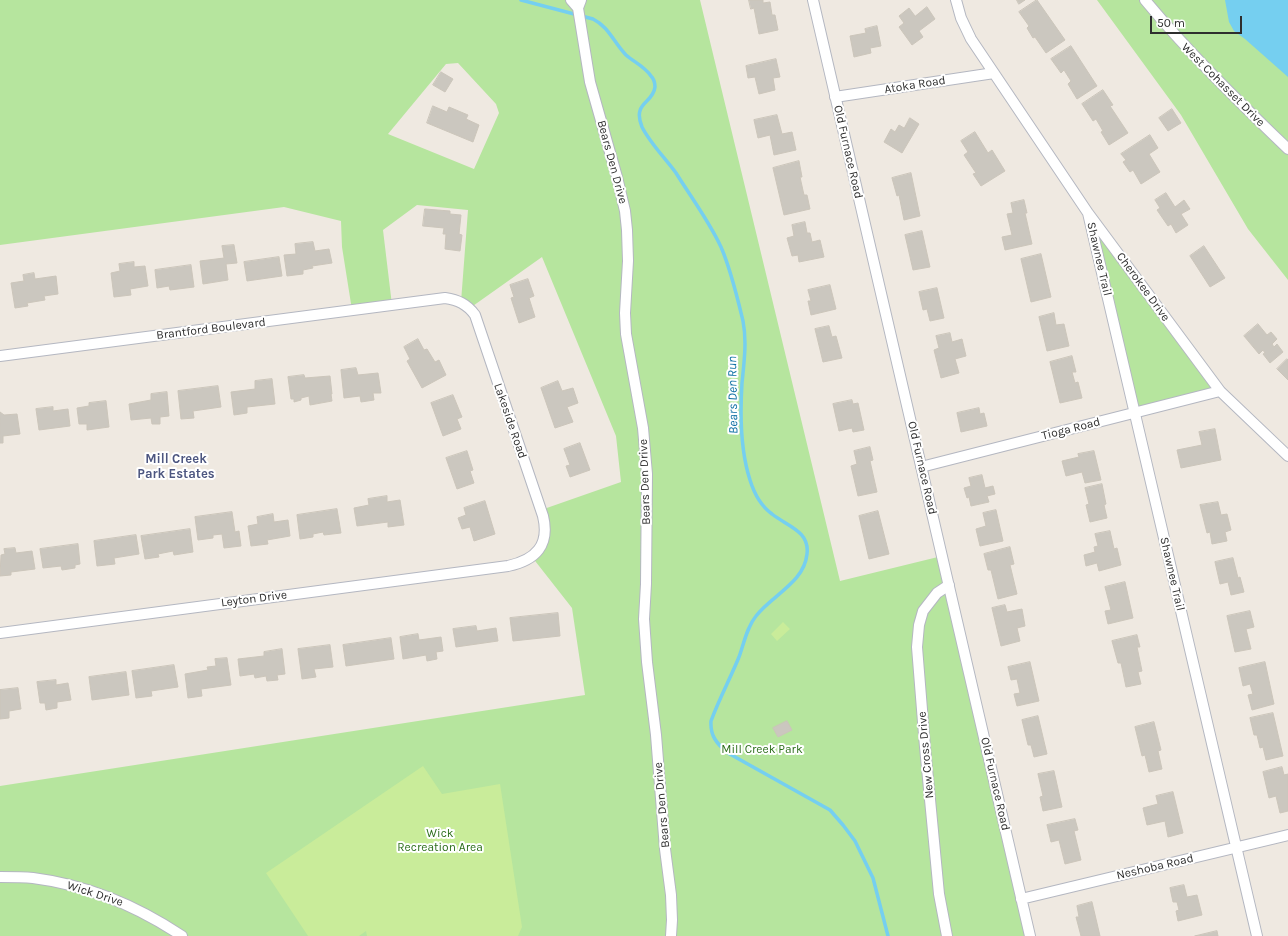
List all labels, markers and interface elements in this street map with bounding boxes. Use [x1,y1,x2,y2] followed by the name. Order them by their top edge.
[1152,8,1244,34] scale bar
[1157,16,1185,30] text: 50 m
[1178,40,1268,130] street label: West Cohasset Drive
[883,73,947,97] street label: Atoka Road
[830,104,866,200] street label: Old Furnace Road
[594,119,630,205] street label: Bears Den Drive
[1084,221,1114,297] street label: Shawnee Trail
[1113,250,1173,324] street label: Cherokee Drive
[156,315,266,343] street label: Brantford Boulevard
[725,356,741,434] water label: Bears Den Run
[490,381,530,461] street label: Lakeside Road
[1040,415,1102,443] street label: Tioga Road
[904,420,940,516] street label: Old Furnace Road
[636,439,654,525] street label: Bears Den Drive
[137,451,215,482] district label: Mill Creek Park Estates
[1157,536,1187,612] street label: Shawnee Trail
[220,588,288,610] street label: Leyton Drive
[915,711,937,799] street label: New Cross Drive
[977,736,1013,832] street label: Old Furnace Road
[721,743,803,757] park label: Mill Creek Park
[651,762,673,848] street label: Bears Den Drive
[397,827,483,855] park label: Wick Recreation Area
[1115,851,1195,883] street label: Neshoba Road
[65,878,125,910] street label: Wick Drive

